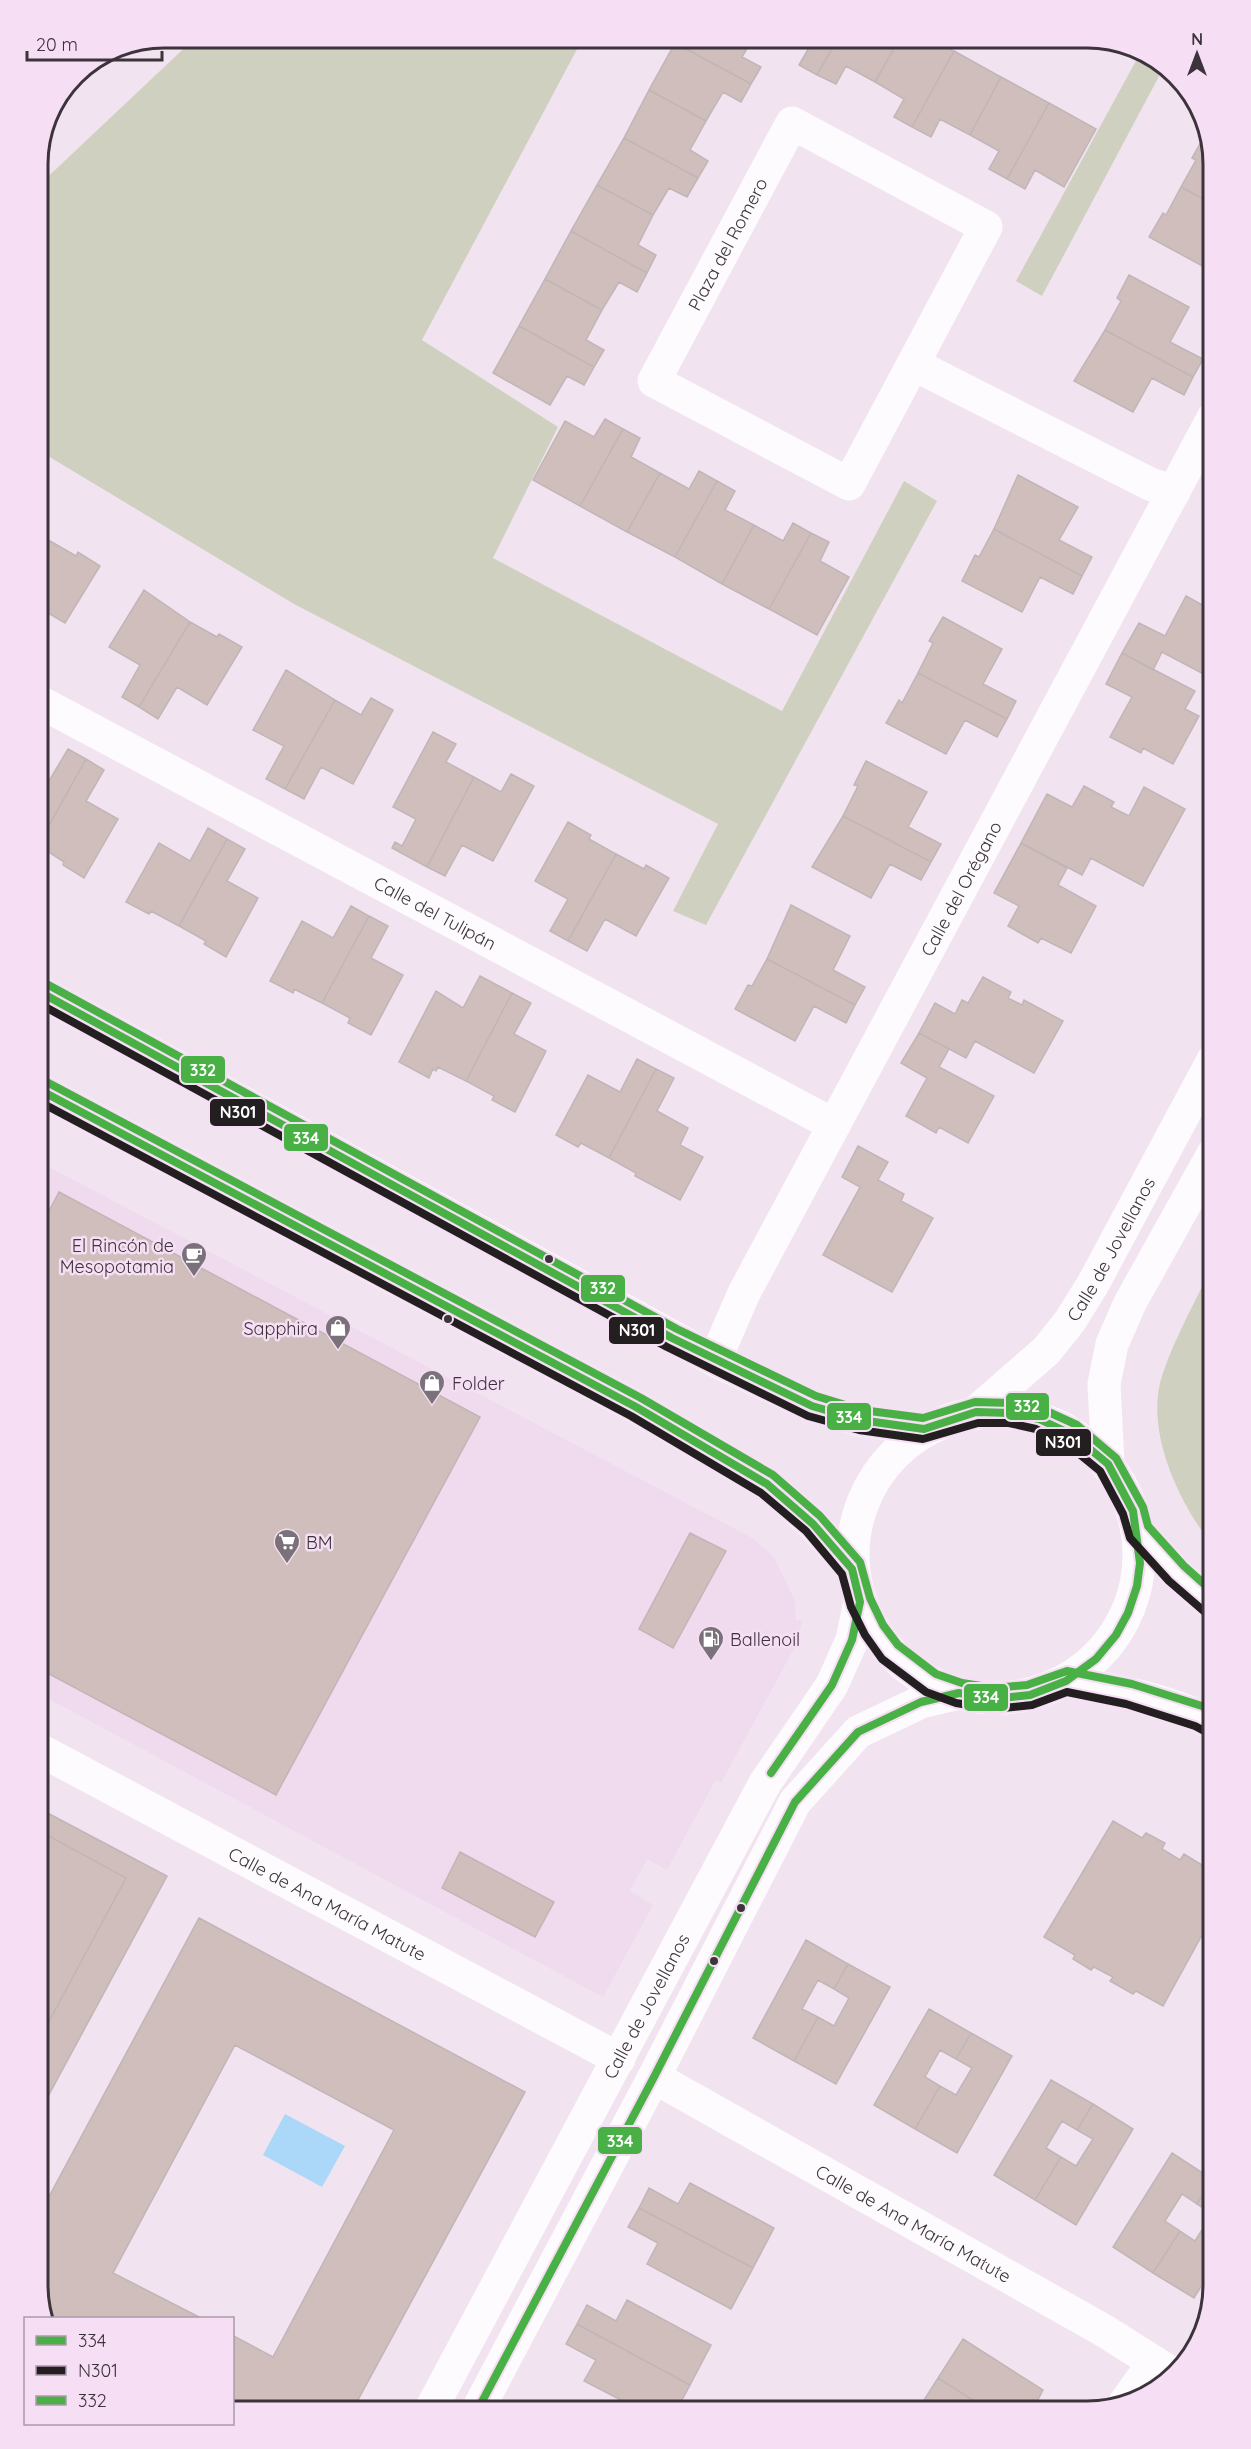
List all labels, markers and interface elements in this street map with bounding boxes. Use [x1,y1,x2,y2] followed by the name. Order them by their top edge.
[27,24,162,62] scale bar
[1167,24,1227,84] north arrow
[1191,29,1203,49] text: N
[36,33,78,56] text: 20 m
[682,174,772,314] street label: Plaza del Romero
[915,817,1006,960] street label: Calle del Orégano
[370,871,500,955] street label: Calle del Tulipán
[180,1055,226,1084] line badge: 332
[190,1060,216,1080] text: 332
[209,1098,266,1127] line badge: N301
[220,1102,256,1122] text: N301
[283,1123,329,1152] line badge: 334
[293,1128,320,1148] text: 334
[1061,1173,1160,1325] street label: Calle de Jovellanos
[60,1234,174,1278] place label: El Rincón de Mesopotamia
[179,1240,209,1278] cafe icon: El Rincón de Mesopotamia
[543,1253,555,1265] unlabelled marker
[580,1274,626,1303] line badge: 332
[590,1278,616,1298] text: 332
[323,1313,353,1351] shop icon: Sapphira
[442,1313,454,1325] unlabelled marker
[608,1316,665,1345] line badge: N301
[243,1317,318,1340] place label: Sapphira
[619,1320,655,1340] text: N301
[417,1368,447,1406] shop icon: Folder
[452,1372,505,1395] place label: Folder
[1005,1392,1050,1421] line badge: 332
[1014,1396,1040,1416] text: 332
[826,1402,872,1431] line badge: 334
[836,1407,863,1427] text: 334
[1035,1428,1092,1457] line badge: N301
[1045,1432,1081,1452] text: N301
[272,1527,302,1565] supermarket icon: BM
[306,1531,333,1554] place label: BM
[696,1624,726,1662] fuel station icon: Ballenoil
[730,1628,800,1651] place label: Ballenoil
[963,1683,1009,1712] line badge: 334
[973,1687,1000,1707] text: 334
[225,1841,430,1965] street label: Calle de Ana María Matute
[735,1902,747,1914] unlabelled marker
[598,1929,694,2083] street label: Calle de Jovellanos
[708,1955,720,1967] unlabelled marker
[597,2126,643,2155] line badge: 334
[607,2131,634,2151] text: 334
[812,2159,1015,2287] street label: Calle de Ana María Matute
[24,2317,234,2425] legend
[78,2329,106,2352] text: 334
[78,2359,118,2382] text: N301
[78,2389,107,2412] text: 332

